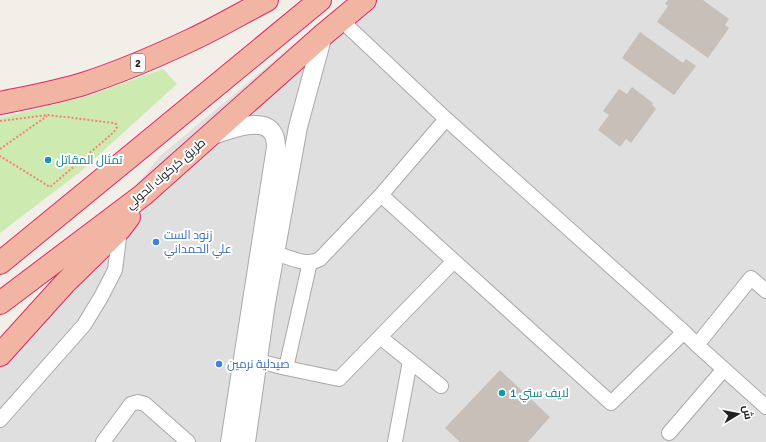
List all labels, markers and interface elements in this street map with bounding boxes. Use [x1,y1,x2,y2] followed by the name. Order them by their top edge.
[131,54,145,72] road number: 2
[123,135,210,214] street label: طريق كركوك الحولي
[56,153,123,168] place label: تمثال المقاتل
[43,155,53,165] marker: تمثال المقاتل
[164,228,232,259] place label: زنود الست علي الحمداني
[151,237,161,247] marker: زنود الست علي الحمداني
[227,357,290,372] place label: صيدلية نرمين
[214,359,224,369] marker: صيدلية نرمين
[510,386,569,403] place label: لايف ستي 1
[497,388,507,398] marker: لايف ستي 1
[718,394,758,434] north arrow
[740,404,755,420] text: ش

